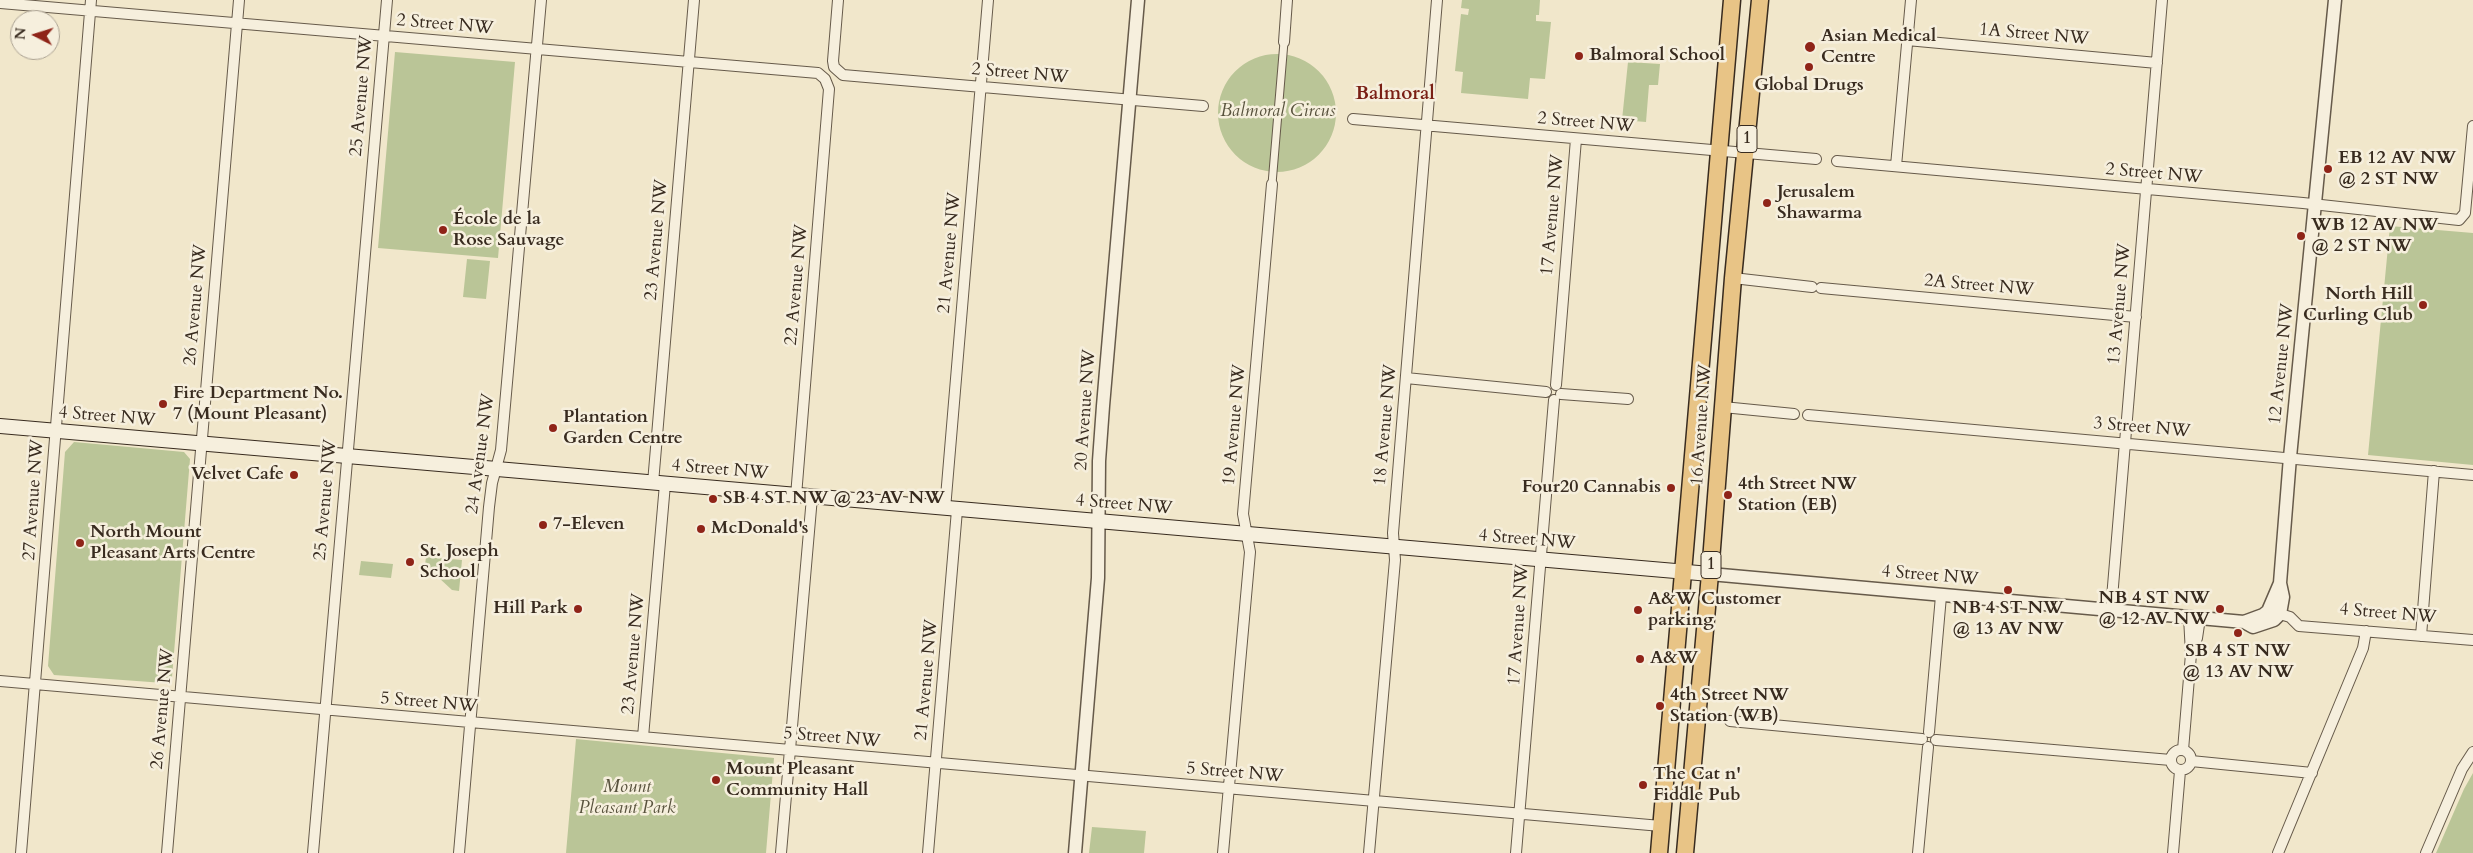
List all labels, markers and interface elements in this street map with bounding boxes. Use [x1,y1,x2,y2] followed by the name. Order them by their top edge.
[10,10,60,60] north arrow
[396,10,494,40] street label: 2 Street NW
[1978,19,2090,51] street label: 1A Street NW
[1821,26,1936,68] place label: Asian Medical Centre
[11,27,31,41] text: N
[346,34,378,158] street label: 25 Avenue NW
[1803,40,1817,54] marker: Asian Medical Centre
[1589,45,1725,67] place label: Balmoral School
[1573,50,1585,62] marker: Balmoral School
[971,59,1069,89] street label: 2 Street NW
[1803,61,1815,73] marker: Global Drugs
[1754,75,1864,97] place label: Global Drugs
[1355,84,1435,106] district label: Balmoral
[1220,101,1336,123] park label: Balmoral Circus
[1537,108,1635,138] street label: 2 Street NW
[1737,126,1757,152] road number: 1
[2338,148,2456,190] place label: EB 12 AV NW @ 2 ST NW
[1537,153,1569,277] street label: 17 Avenue NW
[2105,159,2203,189] street label: 2 Street NW
[2322,163,2334,175] marker: EB 12 AV NW @ 2 ST NW
[641,178,673,302] street label: 23 Avenue NW
[1777,182,1862,224] place label: Jerusalem Shawarma
[934,191,966,315] street label: 21 Avenue NW
[1761,197,1773,209] marker: Jerusalem Shawarma
[453,209,564,252] place label: École de la Rose Sauvage
[2311,215,2438,258] place label: WB 12 AV NW @ 2 ST NW
[781,223,813,347] street label: 22 Avenue NW
[437,224,449,236] marker: École de la Rose Sauvage
[2295,230,2307,242] marker: WB 12 AV NW @ 2 ST NW
[2104,242,2136,366] street label: 13 Avenue NW
[180,243,212,367] street label: 26 Avenue NW
[1923,270,2035,302] street label: 2A Street NW
[2303,284,2413,326] place label: North Hill Curling Club
[2417,299,2429,311] marker: North Hill Curling Club
[2265,302,2299,426] street label: 12 Avenue NW
[1071,349,1101,471] street label: 20 Avenue NW
[1219,363,1251,487] street label: 19 Avenue NW
[1370,363,1402,487] street label: 18 Avenue NW
[1687,364,1717,486] street label: 16 Avenue NW
[173,383,343,426] place label: Fire Department No. 7 (Mount Pleasant)
[462,392,500,516] street label: 24 Avenue NW
[157,398,169,410] marker: Fire Department No. 7 (Mount Pleasant)
[58,402,156,432] street label: 4 Street NW
[563,407,683,449] place label: Plantation Garden Centre
[2093,413,2191,443] street label: 3 Street NW
[547,422,559,434] marker: Plantation Garden Centre
[310,438,342,562] street label: 25 Avenue NW
[19,439,49,561] street label: 27 Avenue NW
[671,455,769,485] street label: 4 Street NW
[191,464,284,486] place label: Velvet Cafe
[288,469,300,481] marker: Velvet Cafe
[1738,474,1857,516] place label: 4th Street NW Station (EB)
[1522,477,1661,499] place label: Four20 Cannabis
[1665,482,1677,494] marker: Four20 Cannabis
[723,488,945,510] place label: SB 4 ST NW @ 23 AV NW
[1722,489,1734,501] marker: 4th Street NW Station (EB)
[1075,490,1173,520] street label: 4 Street NW
[707,493,719,505] marker: SB 4 ST NW @ 23 AV NW
[553,514,625,536] place label: 7-Eleven
[711,518,808,540] place label: McDonald's
[537,519,549,531] marker: 7-Eleven
[90,522,256,564] place label: North Mount Pleasant Arts Centre
[695,523,707,535] marker: McDonald's
[1478,525,1576,555] street label: 4 Street NW
[74,537,86,549] marker: North Mount Pleasant Arts Centre
[420,541,499,584] place label: St. Joseph School
[1701,552,1721,578] road number: 1
[404,556,416,568] marker: St. Joseph School
[1881,561,1979,591] street label: 4 Street NW
[1504,564,1534,686] street label: 17 Avenue NW
[2002,584,2014,596] marker: NB 4 ST NW @ 13 AV NW
[2098,588,2210,630] place label: NB 4 ST NW @ 12 AV NW
[1648,589,1781,632] place label: A&W Customer parking
[618,592,650,716] street label: 23 Avenue NW
[493,598,568,620] place label: Hill Park
[1952,598,2064,640] place label: NB 4 ST NW @ 13 AV NW
[2339,599,2437,629] street label: 4 Street NW
[572,603,584,615] marker: Hill Park
[2214,603,2226,615] marker: NB 4 ST NW @ 12 AV NW
[1632,604,1644,616] marker: A&W Customer parking
[911,618,943,742] street label: 21 Avenue NW
[2232,627,2244,639] marker: SB 4 ST NW @ 13 AV NW
[2182,641,2294,684] place label: SB 4 ST NW @ 13 AV NW
[147,647,179,771] street label: 26 Avenue NW
[1650,648,1698,670] place label: A&W
[1634,653,1646,665] marker: A&W
[1670,685,1789,728] place label: 4th Street NW Station (WB)
[380,688,478,718] street label: 5 Street NW
[1654,700,1666,712] marker: 4th Street NW Station (WB)
[783,723,881,753] street label: 5 Street NW
[1186,758,1284,788] street label: 5 Street NW
[726,759,868,802] place label: Mount Pleasant Community Hall
[1653,764,1741,806] place label: The Cat n' Fiddle Pub
[710,774,722,786] marker: Mount Pleasant Community Hall
[578,777,676,820] park label: Mount Pleasant Park
[1637,779,1649,791] marker: The Cat n' Fiddle Pub

